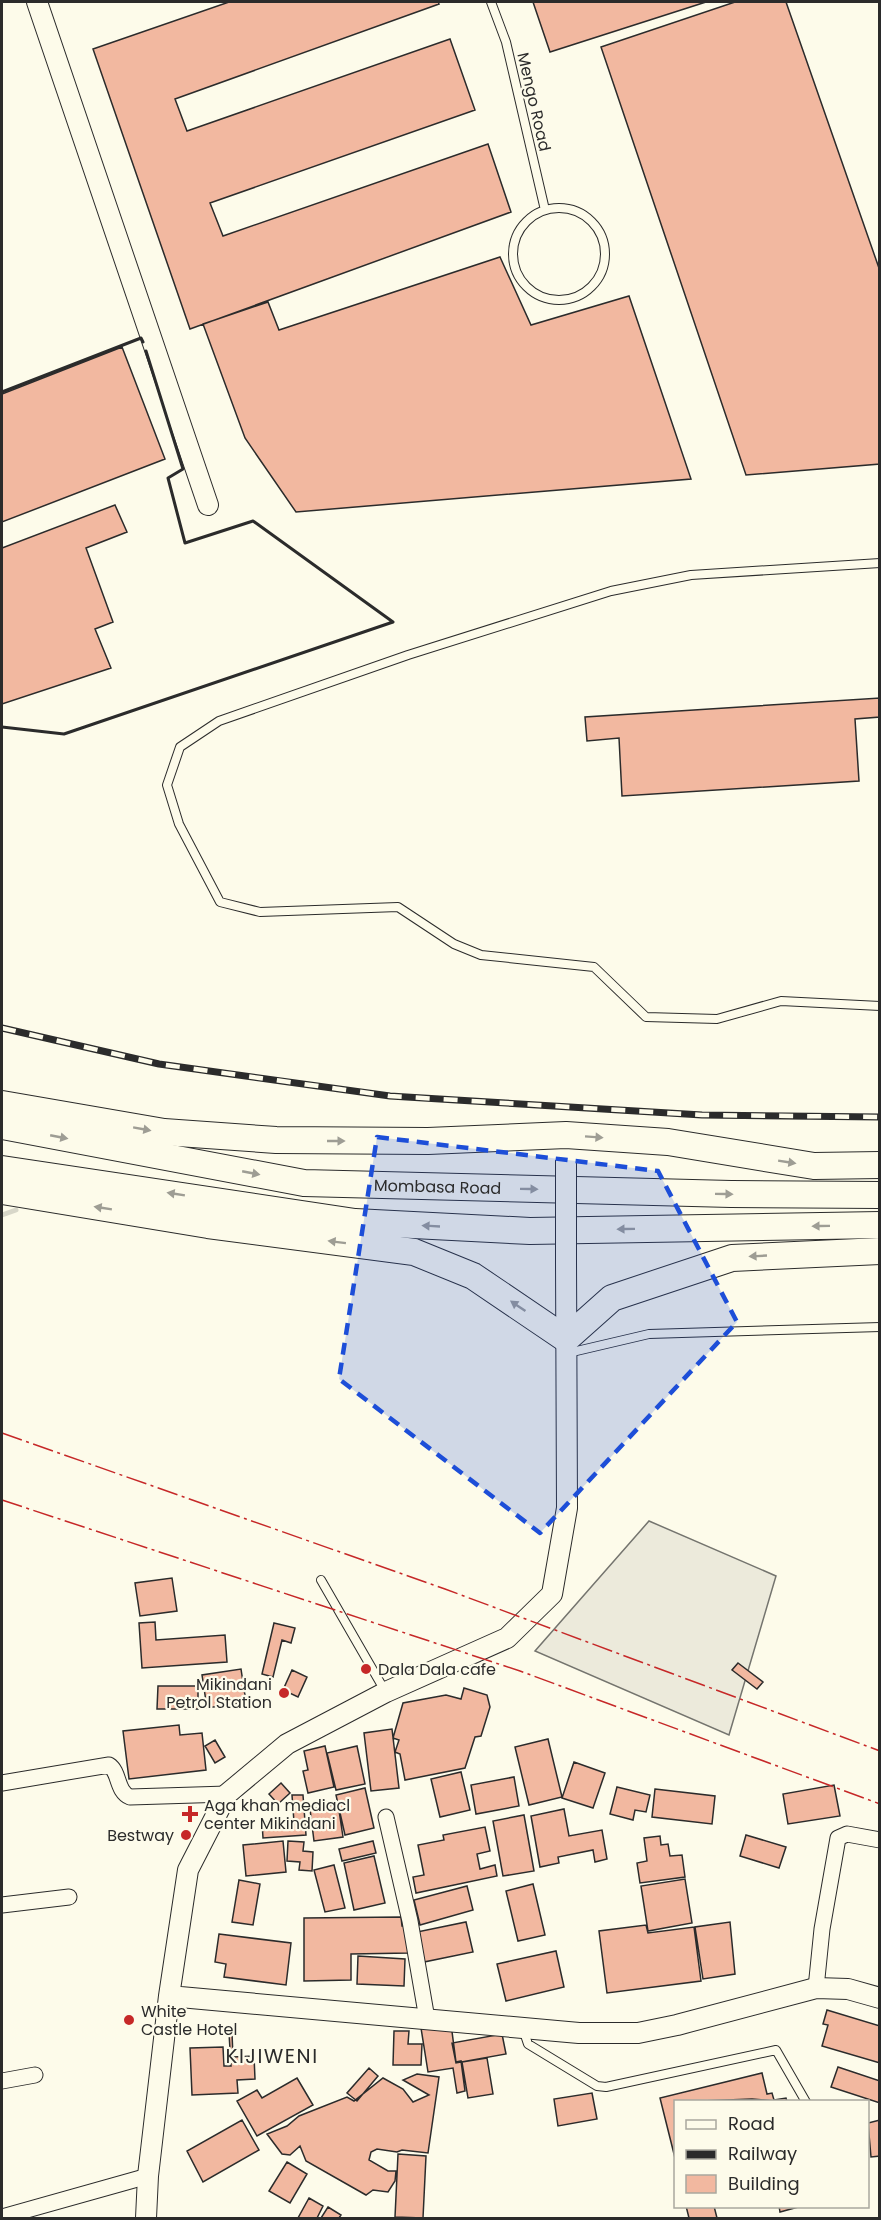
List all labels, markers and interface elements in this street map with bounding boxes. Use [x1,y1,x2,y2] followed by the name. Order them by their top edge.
[511,50,557,154] street label: Mengo Road
[133,1124,152,1133] one-way arrow
[585,1132,604,1141] one-way arrow
[50,1133,69,1142] one-way arrow
[327,1136,346,1146] one-way arrow
[778,1158,797,1167] one-way arrow
[241,1169,260,1178] one-way arrow
[374,1173,502,1200] street label: Mombasa Road
[519,1184,538,1194] one-way arrow
[166,1189,185,1198] one-way arrow
[714,1189,733,1199] one-way arrow
[93,1203,112,1212] one-way arrow
[812,1221,831,1231] one-way arrow
[422,1222,441,1231] one-way arrow
[617,1225,636,1234] one-way arrow
[328,1237,347,1246] one-way arrow
[749,1252,768,1261] one-way arrow
[509,1301,526,1312] one-way arrow
[378,1658,496,1681] place label: Dala Dala cafe
[359,1662,373,1676] marker: Dala Dala cafe
[166,1673,272,1714] place label: Mikindani Petrol Station
[277,1686,291,1700] marker: Mikindani Petrol Station
[204,1794,350,1835] place label: Aga khan mediacl center Mikindani
[181,1805,199,1823] marker: Aga khan mediacl center Mikindani
[107,1824,174,1847] place label: Bestway
[179,1828,193,1842] marker: Bestway
[141,2000,237,2041] place label: White Castle Hotel
[122,2013,136,2027] marker: White Castle Hotel
[225,2042,319,2070] district label: KIJIWENI
[674,2100,869,2208] legend
[728,2111,775,2136] text: Road
[728,2141,797,2166] text: Railway
[728,2171,800,2196] text: Building

